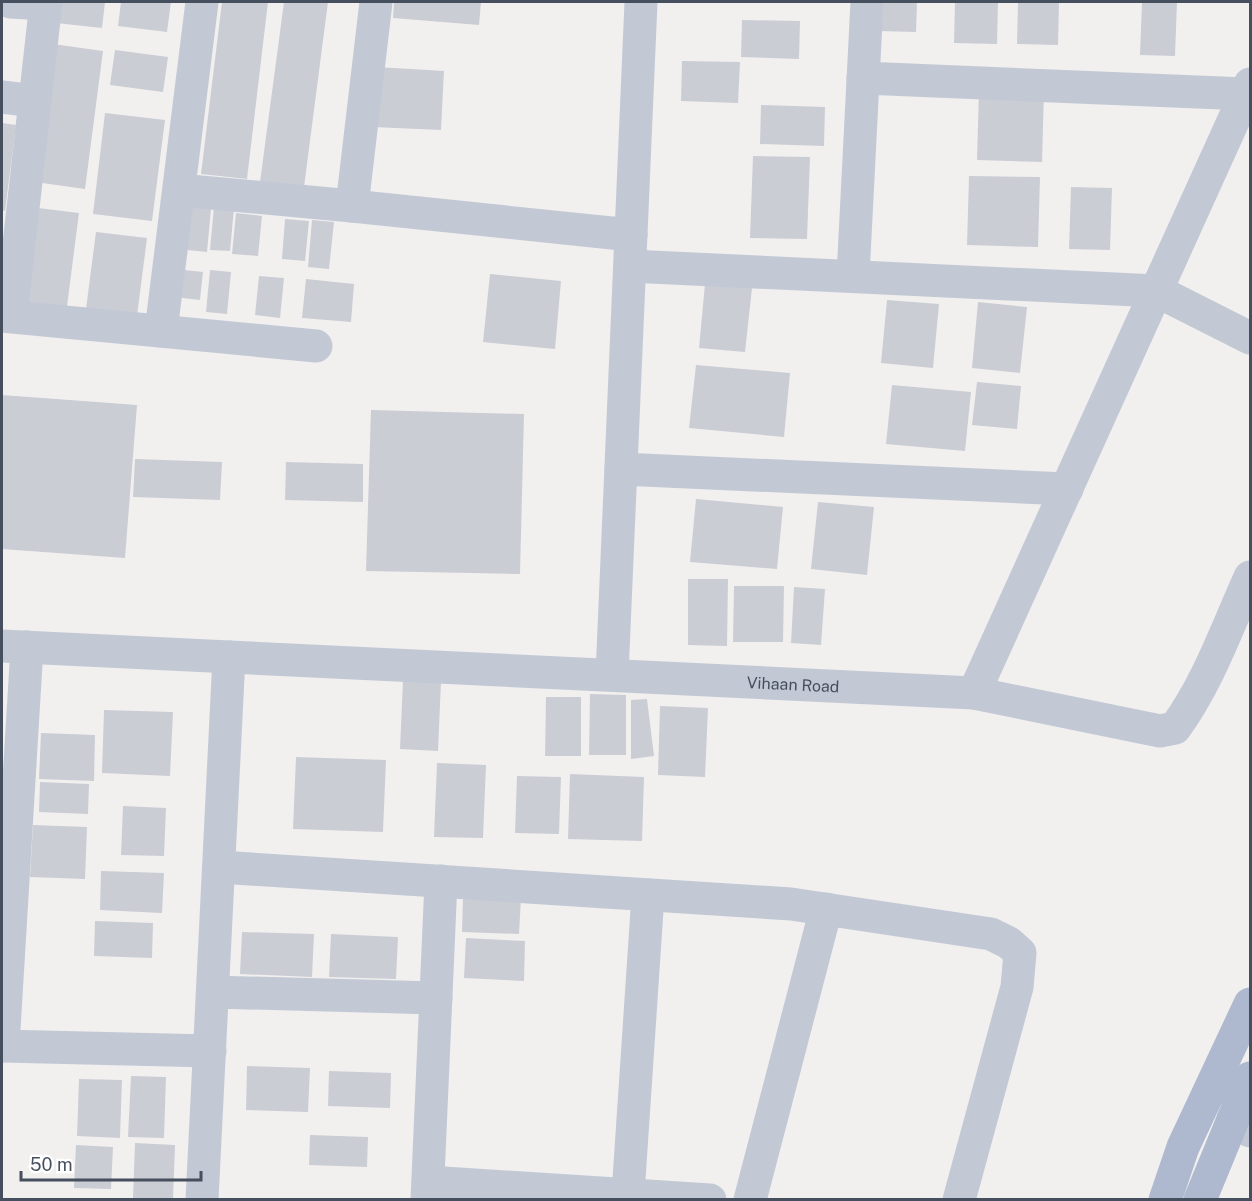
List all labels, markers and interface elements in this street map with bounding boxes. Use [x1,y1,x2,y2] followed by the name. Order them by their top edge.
[746,673,840,696] street label: Vihaan Road
[21,1144,201,1182] scale bar
[30,1154,73,1175] text: 50 m

